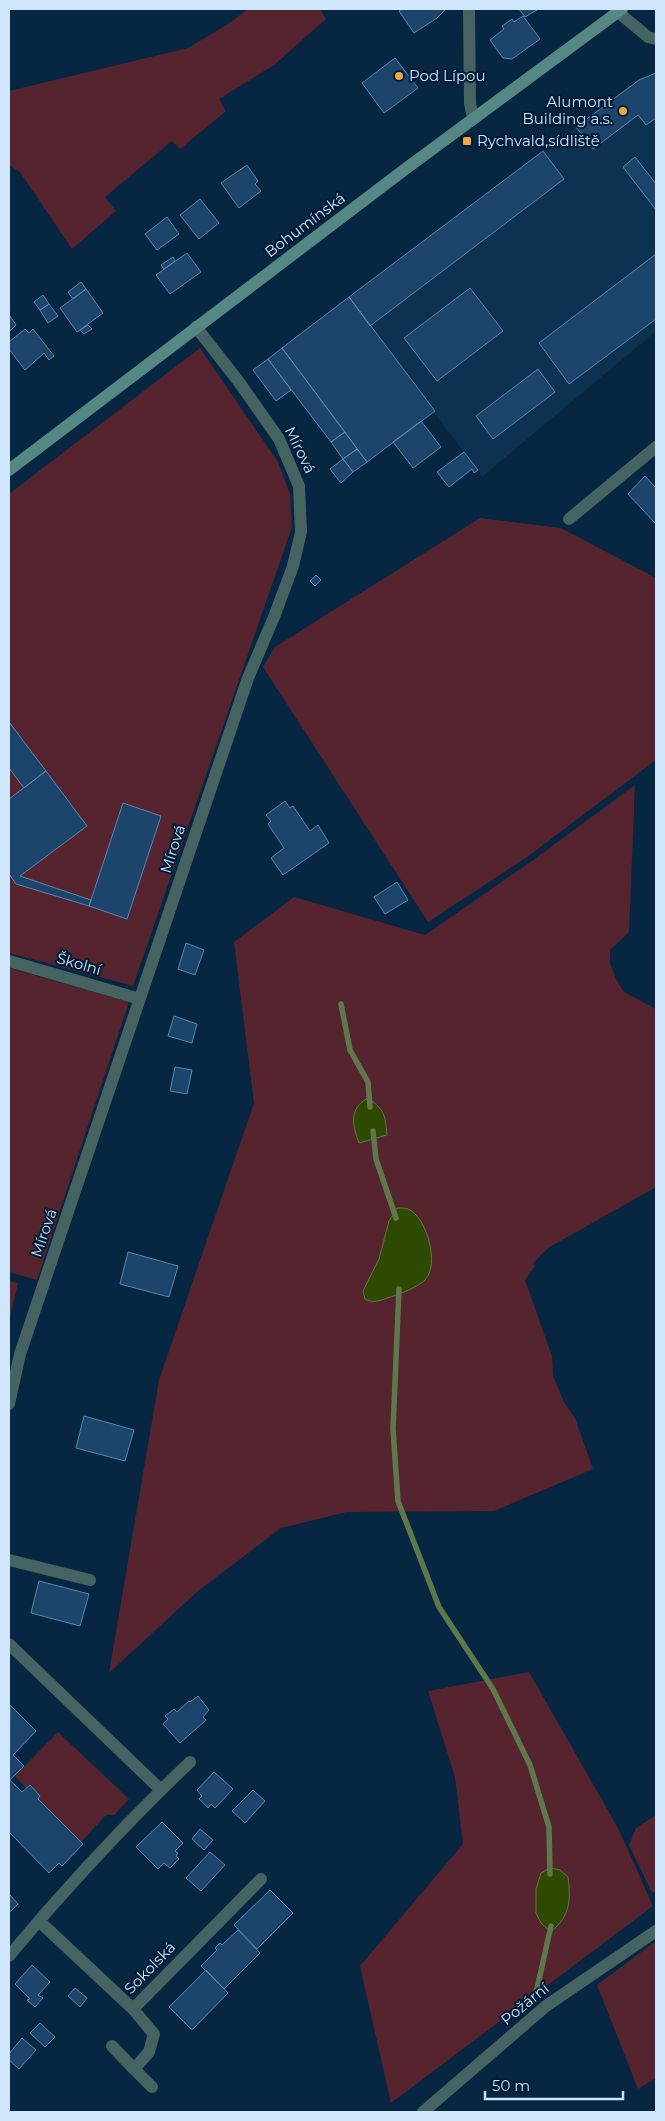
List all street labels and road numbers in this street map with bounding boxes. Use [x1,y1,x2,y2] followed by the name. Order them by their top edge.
[261,188,349,261] street label: Bohumínská
[281,423,320,476] street label: Mírová
[156,822,189,876] street label: Mírová
[55,948,105,979] street label: Školní
[26,1206,61,1260] street label: Mírová
[120,1937,179,1998] street label: Sokolská
[497,1978,553,2029] street label: Požární

